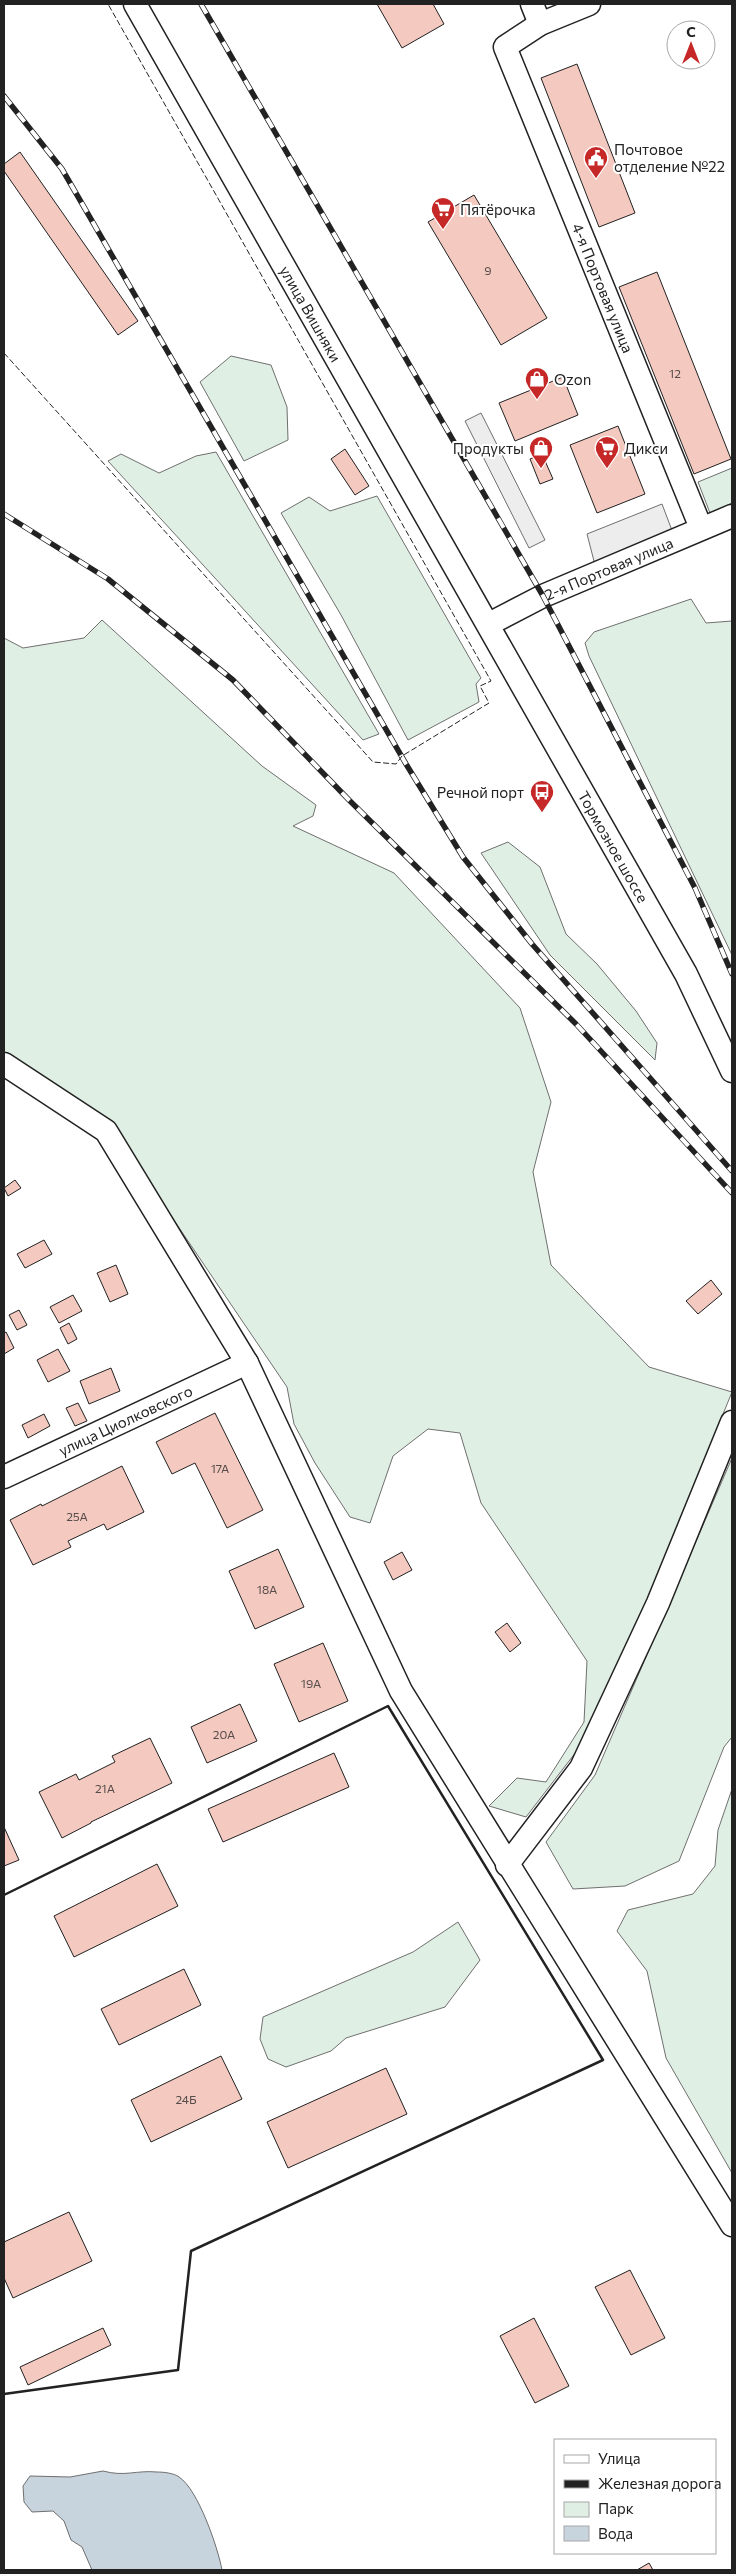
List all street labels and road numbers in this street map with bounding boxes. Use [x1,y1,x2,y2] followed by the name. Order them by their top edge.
[569,220,638,355] street label: 4-я Портовая улица
[276,262,345,365] street label: улица Вишняки
[542,533,675,603] street label: 2-я Портовая улица
[575,787,652,906] street label: Тормозное шоссе
[56,1381,195,1459] street label: улица Циолковского

